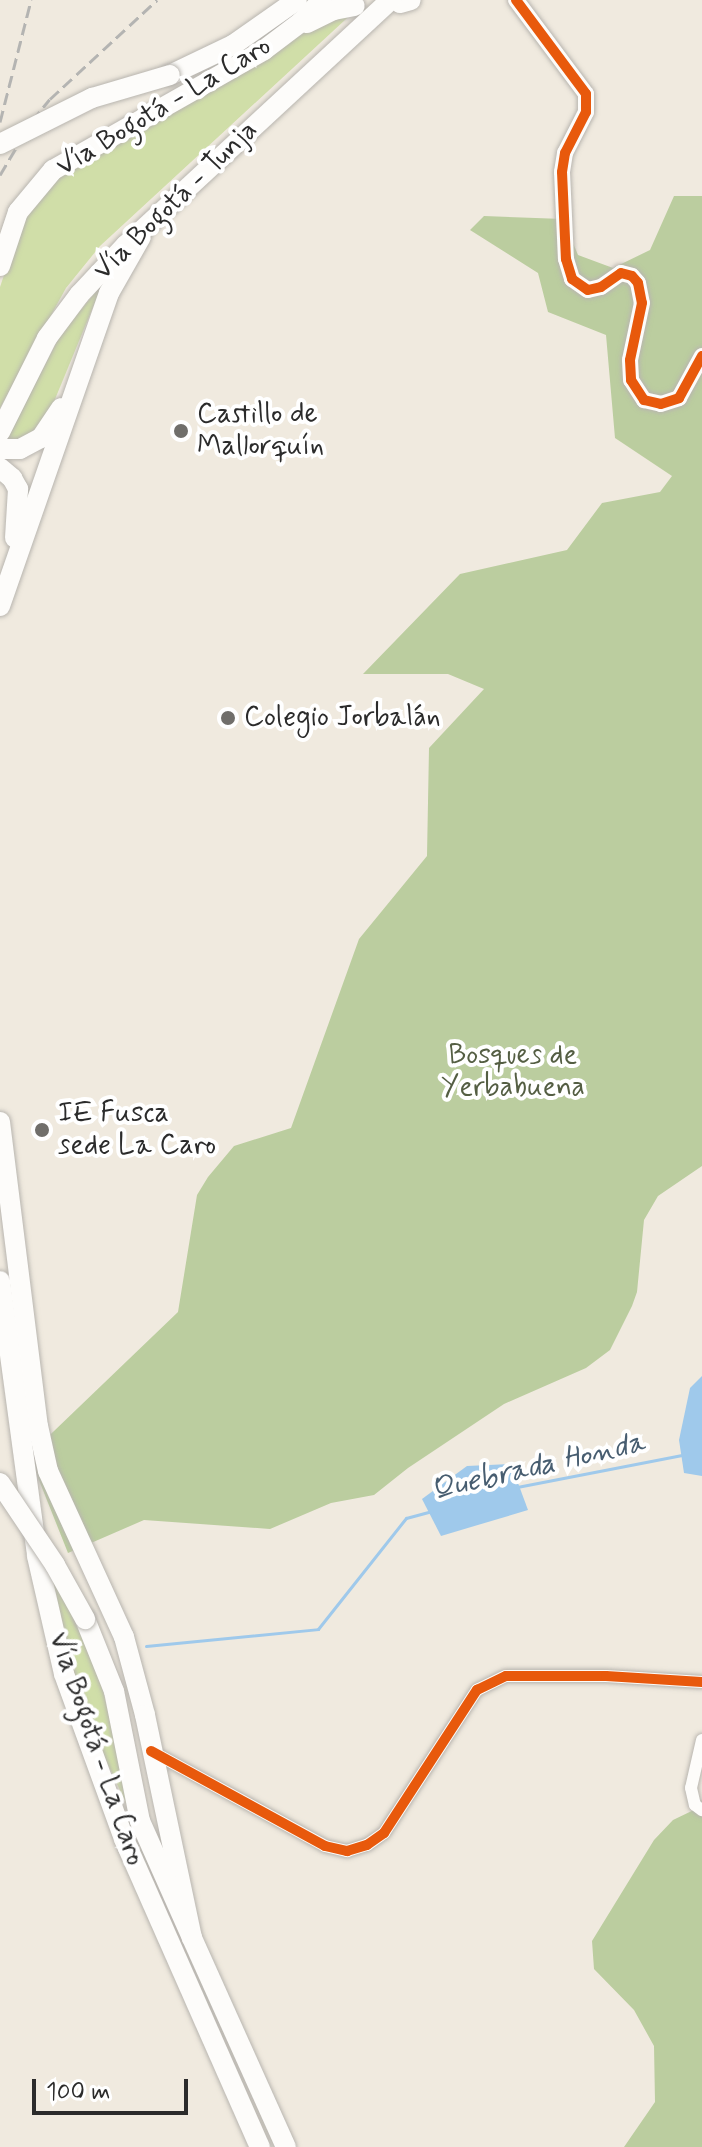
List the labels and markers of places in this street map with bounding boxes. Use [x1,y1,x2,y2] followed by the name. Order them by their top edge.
[197,398,324,464] place label: Castillo de Mallorquín
[172,422,190,440] marker: Castillo de Mallorquín
[244,701,438,735] place label: Colegio Jorbalán
[219,709,237,727] marker: Colegio Jorbalán
[58,1097,214,1163] place label: IE Fusca sede La Caro
[33,1121,51,1139] marker: IE Fusca sede La Caro

